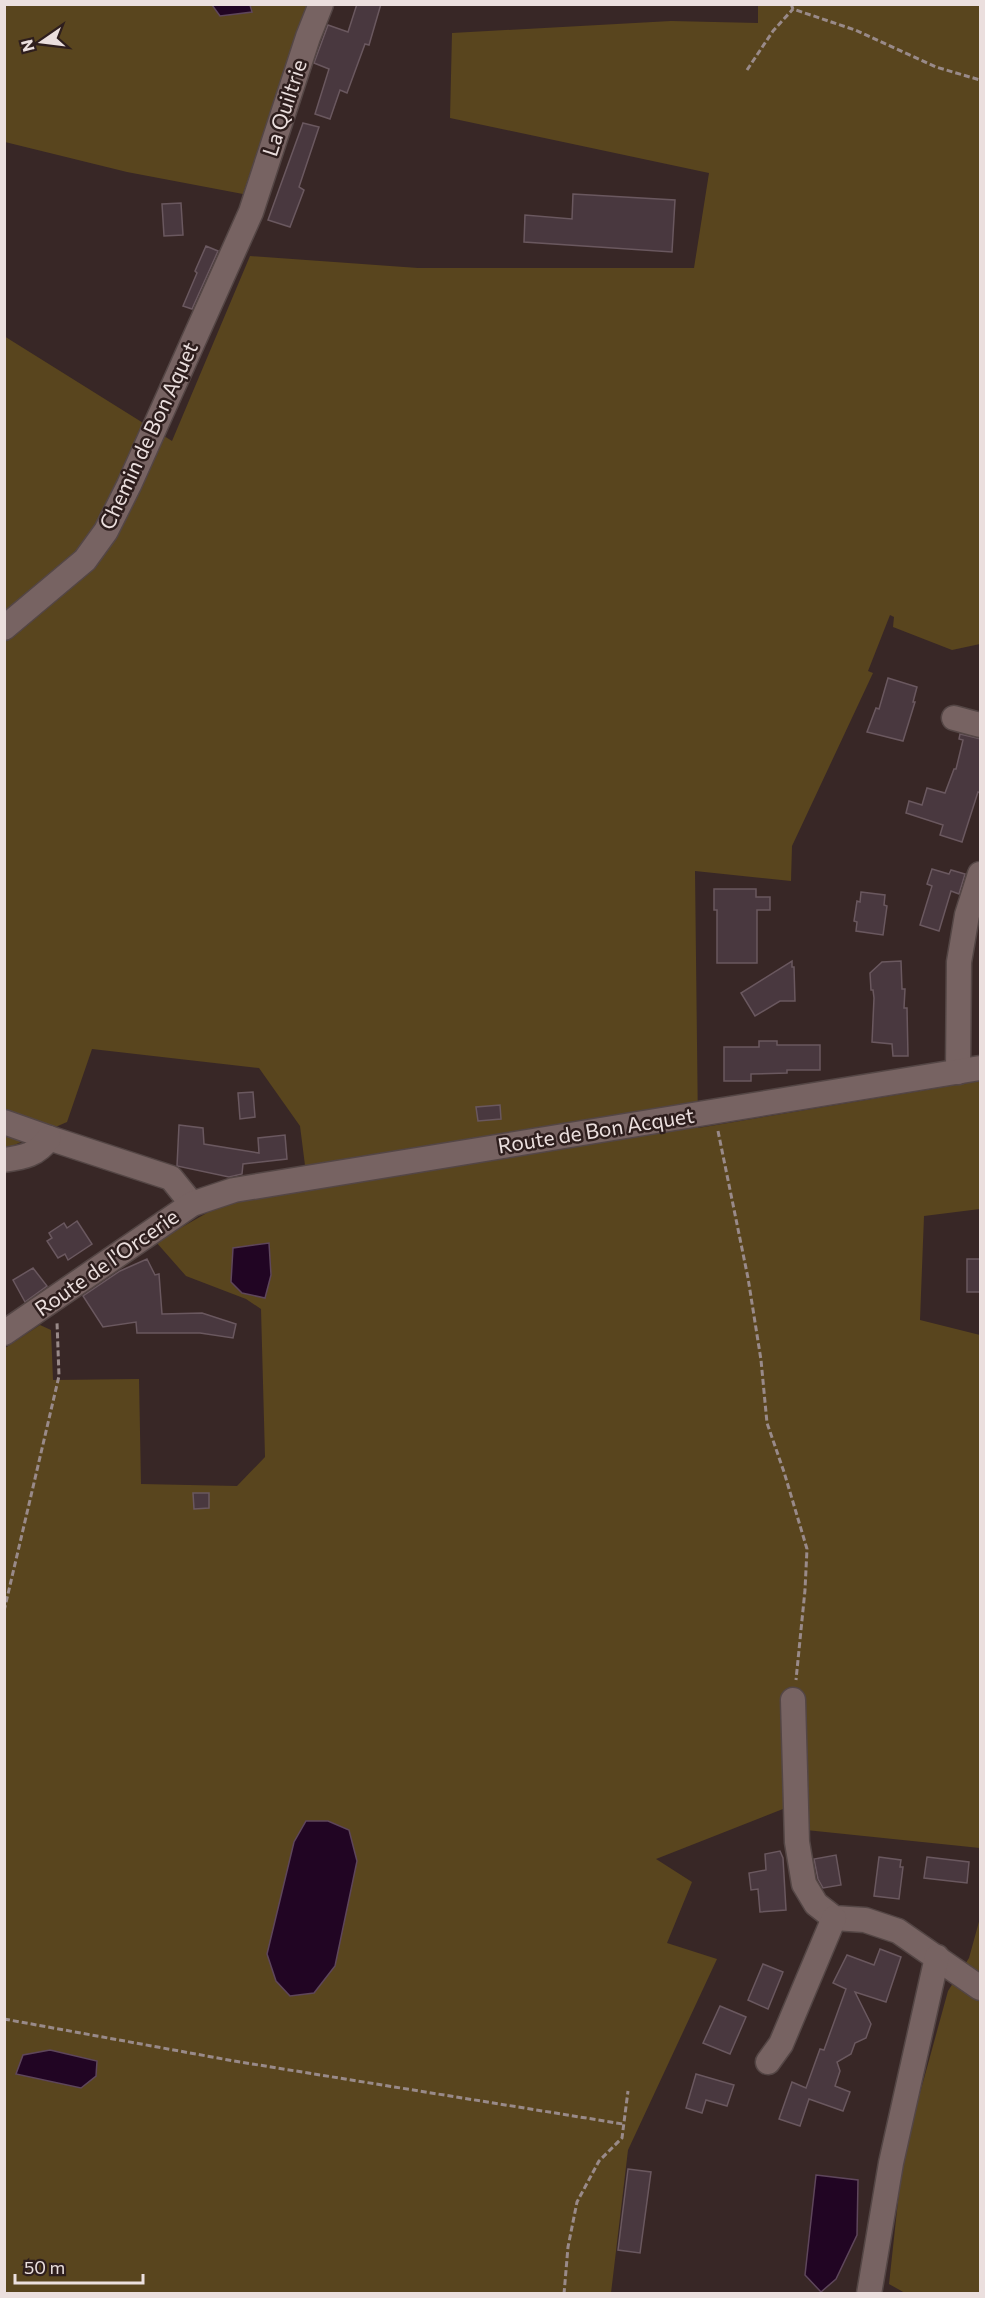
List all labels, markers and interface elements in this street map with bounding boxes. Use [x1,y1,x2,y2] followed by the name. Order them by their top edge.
[12,12,72,72] north arrow
[16,38,38,54] text: N
[256,56,311,159] street label: La Quiltrie
[93,338,202,533] street label: Chemin de Bon Aquet
[496,1102,696,1157] street label: Route de Bon Acquet
[30,1203,183,1321] street label: Route de l'Orcerie
[15,2247,142,2285] scale bar
[24,2256,65,2278] text: 50 m

